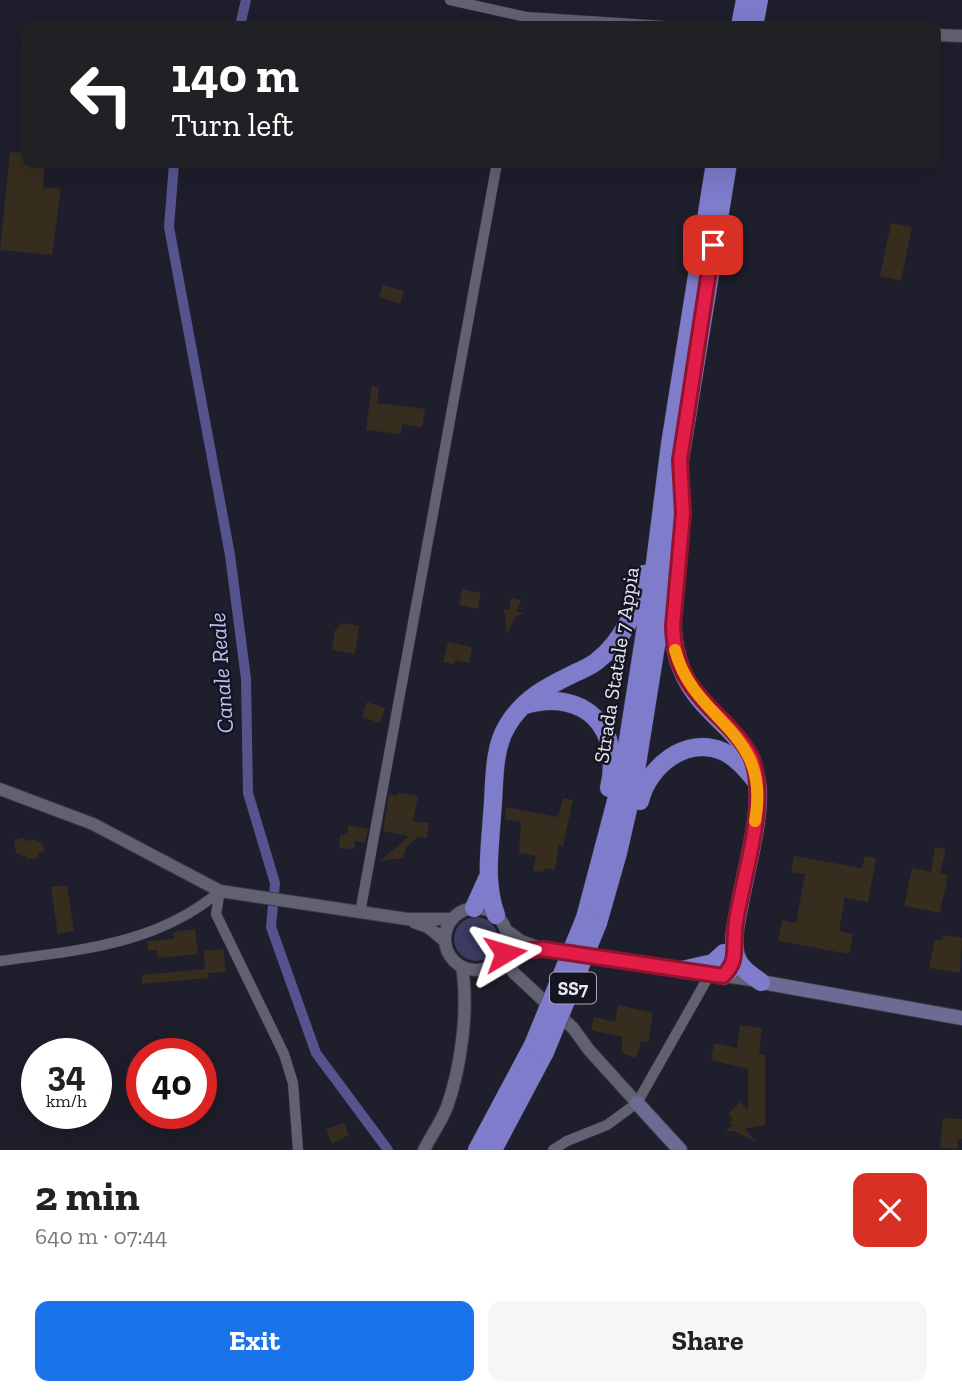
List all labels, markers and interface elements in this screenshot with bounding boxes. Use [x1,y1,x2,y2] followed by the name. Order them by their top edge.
[171,46,299,105] text: 140 m
[56,49,147,140] icon: left
[171,106,293,144] text: Turn left
[683,215,743,275] pin
[694,226,732,264] icon: arrive
[588,565,644,765] street label: Strada Statale 7 Appia
[203,612,239,734] water label: Canale Reale
[468,916,542,990] position arrow
[550,972,596,1004] road number: SS7
[126,1038,217,1129] speed limit sign: 40
[47,1053,86,1095] text: 34
[46,1090,87,1112] text: km/h
[35,1170,140,1221] text: 2 min
[853,1173,927,1247] button: close
[35,1222,167,1250] text: 640 m · 07:44
[35,1301,474,1381] button: Exit
[488,1301,927,1381] button: Share

